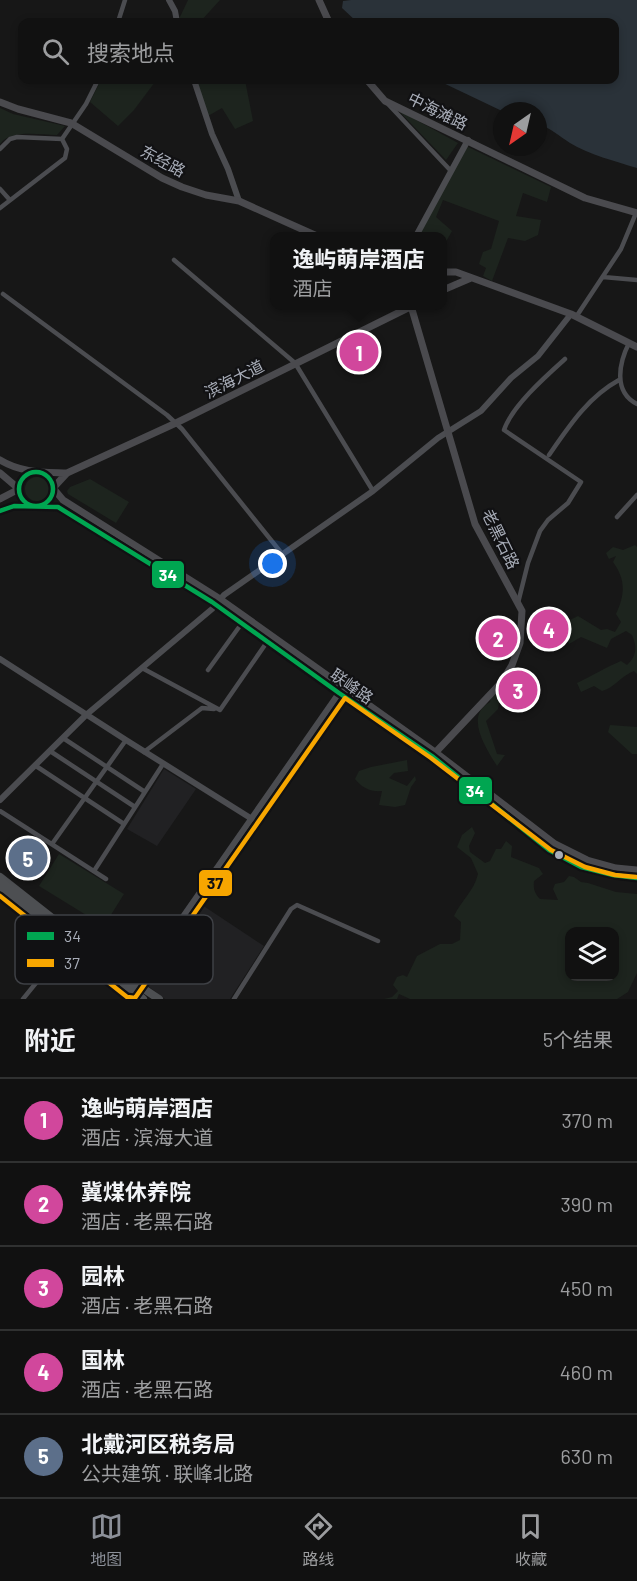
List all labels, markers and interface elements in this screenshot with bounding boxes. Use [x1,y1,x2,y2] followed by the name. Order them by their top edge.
[18,18,619,84] search box
[39,35,72,68] icon: search
[87,39,175,65] text: 搜索地点
[405,88,471,133] street label: 中海滩路
[493,102,547,156] north arrow
[138,141,189,180] street label: 东经路
[270,232,447,310] popup
[292,245,425,271] text: 逸屿萌岸酒店
[292,276,332,300] text: 酒店
[340,330,378,374] pin: 1
[201,356,267,402] street label: 滨海大道
[479,506,524,572] street label: 老黑石路
[258,549,287,578] your location
[151,560,185,589] line badge: 34
[159,565,177,584] text: 34
[530,606,568,652] pin: 4
[478,616,518,660] pin: 2
[327,664,377,707] street label: 联峰路
[498,668,538,712] pin: 3
[458,776,493,805] line badge: 34
[466,781,484,800] text: 34
[9,836,48,880] pin: 5
[553,849,565,861] unlabelled marker
[198,869,233,897] line badge: 37
[207,873,223,892] text: 37
[15,915,213,984] legend
[64,926,81,945] text: 34
[565,927,619,981] map controls
[565,927,619,981] button: layers
[64,953,80,972] text: 37
[24,1024,76,1055] text: 附近
[543,1027,613,1051] text: 5个结果
[81,1094,213,1120] text: 逸屿萌岸酒店
[40,1108,47,1132] text: 1
[561,1108,613,1132] text: 370 m
[81,1125,213,1149] text: 酒店 · 滨海大道
[81,1178,191,1204] text: 冀煤休养院
[38,1192,49,1216] text: 2
[560,1192,613,1216] text: 390 m
[81,1209,213,1233] text: 酒店 · 老黑石路
[81,1262,125,1288] text: 园林
[38,1276,49,1300] text: 3
[560,1276,613,1300] text: 450 m
[81,1293,213,1317] text: 酒店 · 老黑石路
[81,1346,125,1372] text: 国林
[37,1360,50,1384] text: 4
[560,1360,613,1384] text: 460 m
[81,1377,213,1401] text: 酒店 · 老黑石路
[81,1430,235,1456] text: 北戴河区税务局
[38,1444,49,1468] text: 5
[561,1444,613,1468] text: 630 m
[81,1461,253,1485] text: 公共建筑 · 联峰北路
[90,1510,123,1570] tab: 地图
[302,1510,335,1570] tab: 路线
[514,1510,547,1570] tab: 收藏

